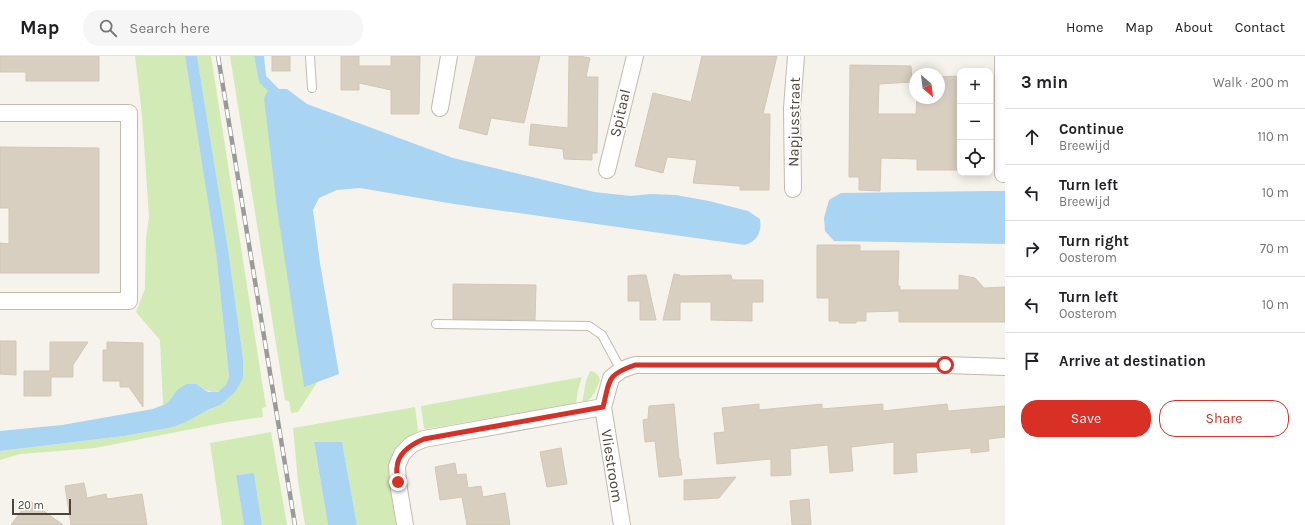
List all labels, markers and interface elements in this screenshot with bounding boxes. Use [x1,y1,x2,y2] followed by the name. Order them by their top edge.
[83,10,363,46] search box
[20,17,59,39] text: Map
[97,17,119,39] icon: search
[129,19,210,37] text: Search here
[1066,19,1103,36] text: Home
[1125,19,1153,36] text: Map
[1175,19,1213,36] text: About
[1235,19,1285,36] text: Contact
[909,68,945,104] north arrow
[957,68,993,176] map controls
[957,68,993,104] button: +
[1021,72,1068,92] text: 3 min
[1213,75,1289,90] text: Walk · 200 m
[784,76,804,167] street label: Napjusstraat
[606,87,634,139] street label: Spitaal
[957,104,993,140] button: −
[1059,120,1124,138] text: Continue
[1021,126,1043,148] icon: ahead
[1257,129,1289,144] text: 110 m
[1059,138,1110,153] text: Breewijd
[957,140,993,176] button: locate
[1059,176,1118,194] text: Turn left
[1021,182,1043,204] icon: left
[1262,185,1289,200] text: 10 m
[1059,194,1110,209] text: Breewijd
[1059,232,1129,250] text: Turn right
[1021,238,1043,260] icon: right
[1260,241,1289,256] text: 70 m
[1059,250,1117,265] text: Oosterom
[1059,288,1118,306] text: Turn left
[1021,294,1043,316] icon: left
[1262,297,1289,312] text: 10 m
[1059,306,1117,321] text: Oosterom
[1021,350,1043,372] icon: arrive
[1059,352,1206,370] text: Arrive at destination
[936,356,954,374] route start
[1021,400,1151,437] button: Save
[1159,400,1289,437] button: Share
[597,428,627,504] street label: Vliestroom
[389,473,407,491] route end
[12,497,71,516] scale bar
[18,499,44,512] text: 20 m

